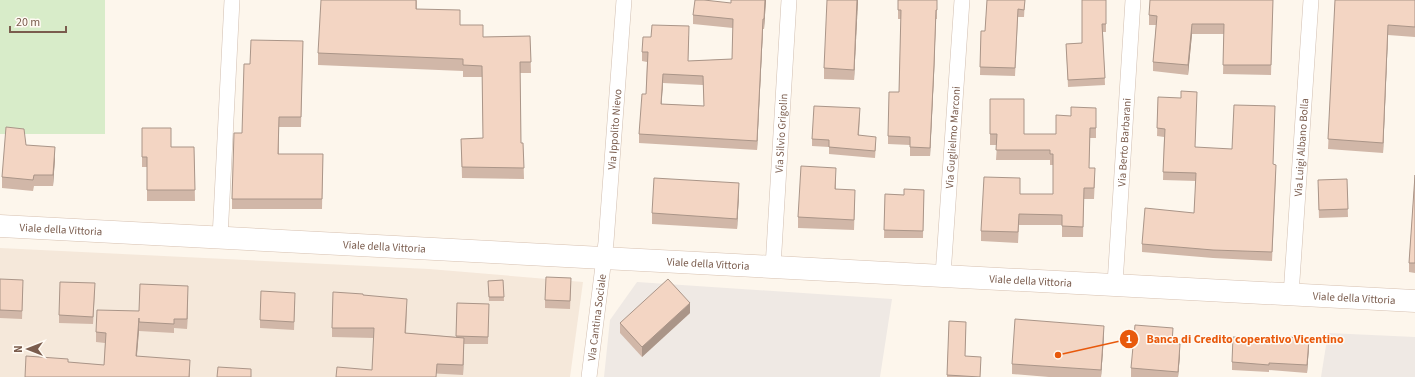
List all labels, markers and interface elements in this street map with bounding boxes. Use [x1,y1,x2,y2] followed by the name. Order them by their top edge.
[10,8,66,34] scale bar
[16,14,40,31] text: 20 m
[942,86,964,189] street label: Via Guglielmo Marconi
[604,88,625,170] street label: Via Ippolito Nievo
[772,93,791,174] street label: Via Silvio Grigolin
[1114,98,1135,187] street label: Via Berto Barbarani
[1291,98,1312,197] street label: Via Luigi Albano Bolla
[19,220,103,239] street label: Viale della Vittoria
[343,237,426,257] street label: Viale della Vittoria
[666,254,750,274] street label: Viale della Vittoria
[989,271,1072,291] street label: Viale della Vittoria
[584,273,610,362] street label: Via Cantina Sociale
[1312,289,1396,308] street label: Viale della Vittoria
[1119,327,1352,351] callout: Banca di Credito coperativo Vicentino
[8,329,48,369] north arrow
[1126,331,1132,348] text: 1
[1146,331,1344,348] text: Banca di Credito coperativo Vicentino
[11,345,26,353] text: N

